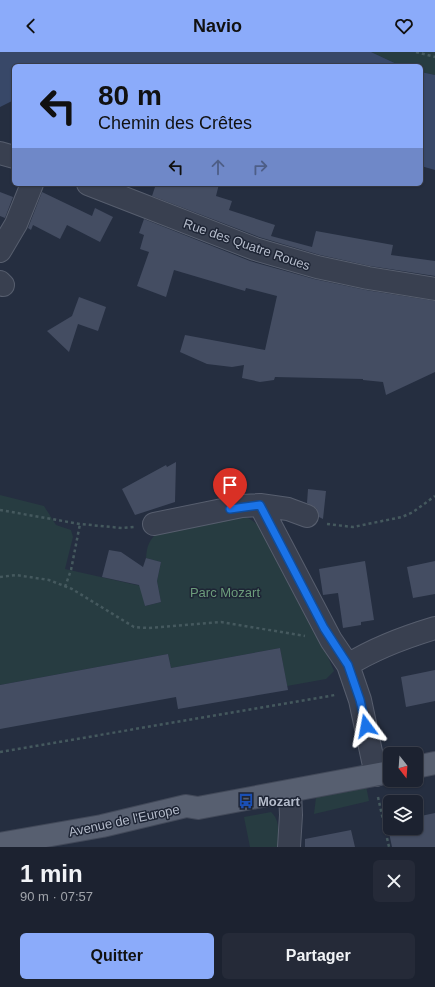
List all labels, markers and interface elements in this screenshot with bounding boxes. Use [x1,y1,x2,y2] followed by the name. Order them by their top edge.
[20,15,42,37] icon: back
[393,15,415,37] icon: heart
[193,16,242,36] text: Navio
[32,80,84,132] icon: left
[98,80,162,111] text: 80 m
[98,113,252,133] text: Chemin des Crêtes
[165,156,187,178] icon: left
[207,156,229,178] icon: ahead
[249,156,271,178] icon: right
[182,216,313,273] street label: Rue des Quatre Roues
[213,468,247,509] pin
[219,474,241,496] icon: arrive
[190,585,260,600] park label: Parc Mozart
[345,705,387,747] position arrow
[383,747,423,787] north arrow
[383,747,423,835] map controls
[237,792,255,810] bus stop icon: Mozart
[258,794,301,809] place label: Mozart
[383,795,423,835] button: layers
[67,801,181,840] street label: Avenue de l'Europe
[20,860,83,887] text: 1 min
[373,860,415,902] button: close
[20,889,93,904] text: 90 m · 07:57
[20,933,214,979] button: Quitter
[222,933,415,979] button: Partager

